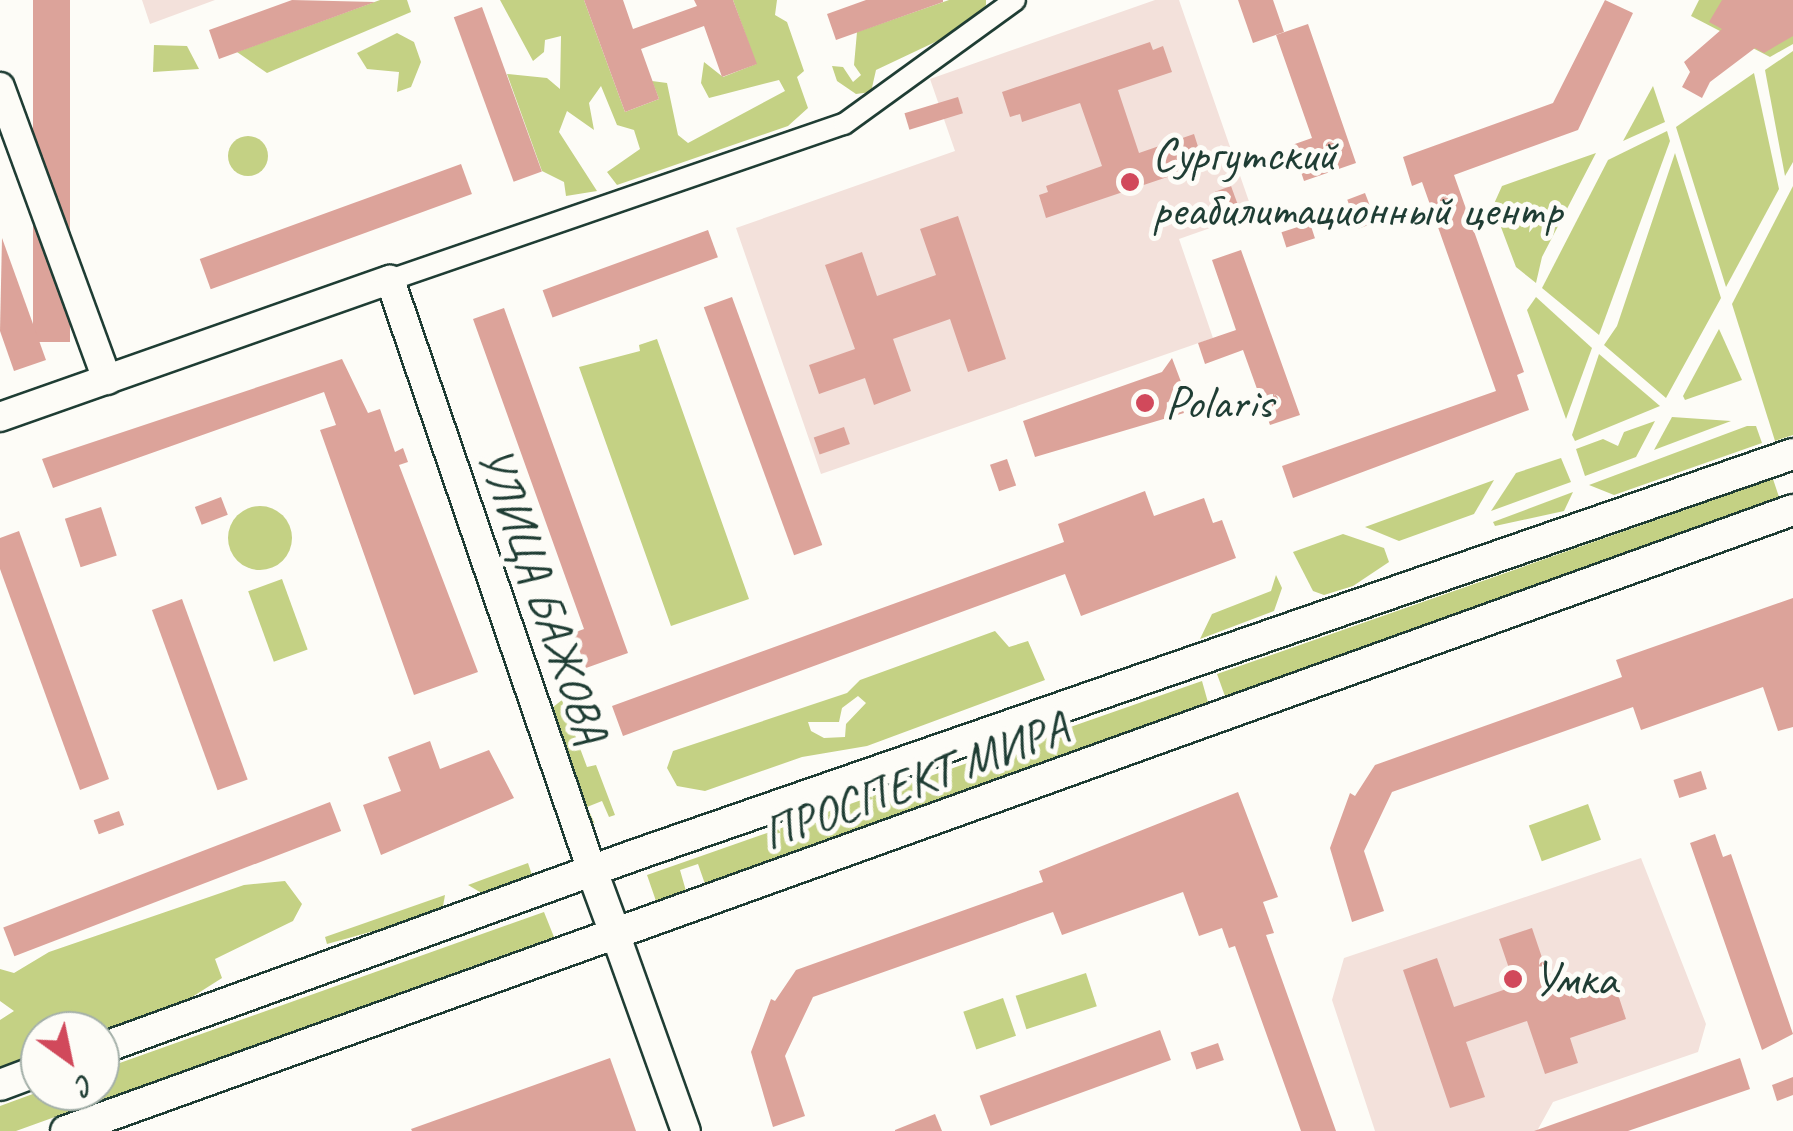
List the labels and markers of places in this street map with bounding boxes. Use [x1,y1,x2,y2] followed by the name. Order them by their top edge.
[1152,125,1562,238] place label: Сургутский реабилитационный центр
[1117,169,1143,195] marker: Сургутский реабилитационный центр
[1165,374,1273,432] place label: Polaris
[1134,392,1156,414] marker: Polaris
[1533,950,1617,1008] place label: Умка
[1502,968,1524,990] marker: Умка

